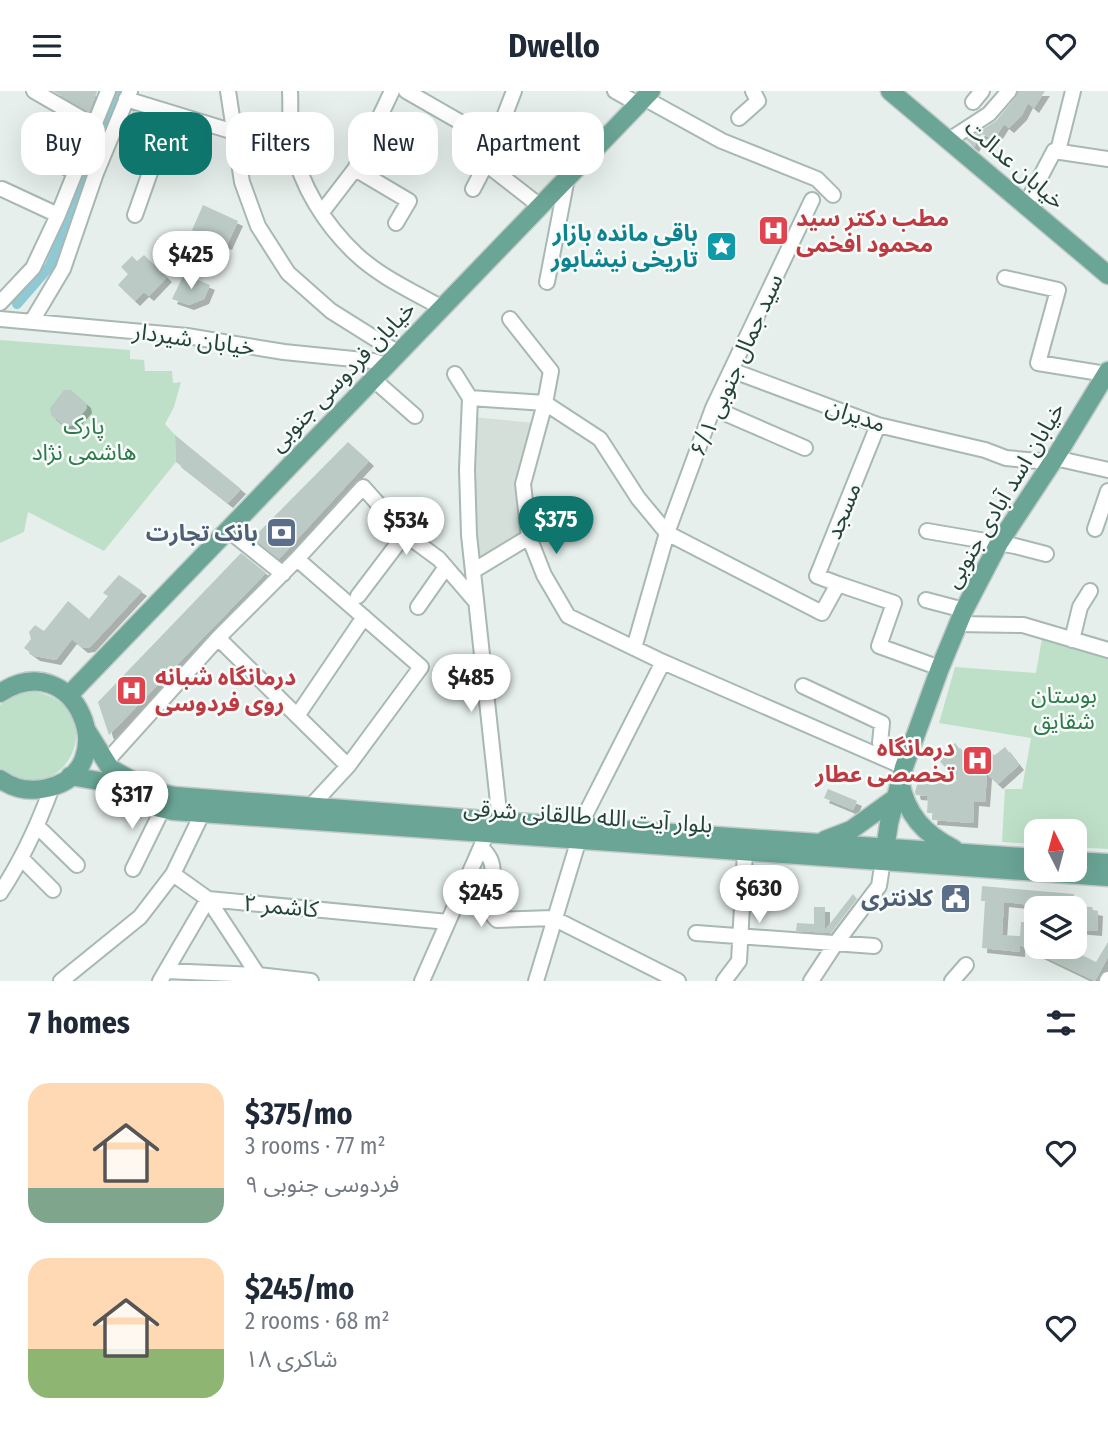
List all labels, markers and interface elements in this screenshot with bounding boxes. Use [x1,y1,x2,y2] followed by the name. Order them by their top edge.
[28,27,66,65] icon: menu
[508,27,600,65] text: Dwello
[1042,27,1080,65] icon: heart
[21,112,105,175] chip: Buy
[119,112,212,175] chip: Rent
[226,112,334,175] chip: Filters
[348,112,438,175] chip: New
[452,112,604,175] chip: Apartment
[959,113,1071,215] street label: خیابان عدالت
[796,204,949,258] place label: مطب دکتر سید محمود افخمی
[756,214,790,248] hospital icon: مطب دکتر سید محمود افخمی
[550,219,698,273] place label: باقی مانده بازار تاریخی نیشابور
[704,229,738,263] place icon: باقی مانده بازار تاریخی نیشابور
[150,231,232,291] pin: $425
[169,240,213,268] text: $425
[683,269,789,461] street label: سید جمال جنوبی ۶/۱
[263,295,421,457] street label: خیابان فردوسی جنوبی
[130,316,257,361] street label: خیابان شیردار
[823,392,889,438] street label: مدیران
[938,397,1070,593] street label: خیابان اسد آبادی جنوبی
[32,412,136,466] park label: پارک هاشمی نژاد
[819,479,867,543] street label: مسجد
[365,497,447,557] pin: $534
[515,497,597,556] pin: $375
[534,505,578,533] text: $375
[383,506,429,534] text: $534
[264,516,298,550] bank icon: بانک تجارت
[146,519,258,547] place label: بانک تجارت
[430,655,512,714] pin: $485
[155,663,296,717] place label: درمانگاه شبانه روی فردوسی
[448,663,494,691] text: $485
[115,673,149,707] hospital icon: درمانگاه شبانه روی فردوسی
[1031,681,1097,735] park label: بوستان شقایق
[814,734,955,788] place label: درمانگاه تخصصی عطار
[961,744,995,778] hospital icon: درمانگاه تخصصی عطار
[91,771,173,831] pin: $317
[111,780,153,808] text: $317
[463,793,713,839] street label: بلوار آیت الله طالقانی شرقی
[1024,819,1087,882] north arrow
[1024,819,1087,959] map controls
[718,865,800,925] pin: $630
[440,869,522,929] pin: $245
[736,874,782,902] text: $630
[459,878,503,906] text: $245
[939,881,973,915] public building icon: کلانتری
[861,884,934,912] place label: کلانتری
[242,889,320,923] street label: کاشمر ۲
[1024,896,1087,959] button: layers
[1042,1004,1080,1042] icon: filters
[28,1005,130,1041] text: 7 homes
[245,1096,353,1132] text: $375/mo
[84,1111,168,1195] icon: home
[245,1132,386,1160] text: 3 rooms · 77 m²
[1042,1134,1080,1172] icon: heart
[245,1170,399,1198] text: فردوسی جنوبی ۹
[245,1271,354,1307] text: $245/mo
[84,1286,168,1370] icon: home
[245,1307,390,1335] text: 2 rooms · 68 m²
[1042,1309,1080,1347] icon: heart
[245,1345,338,1373] text: شاکری ۱۸

